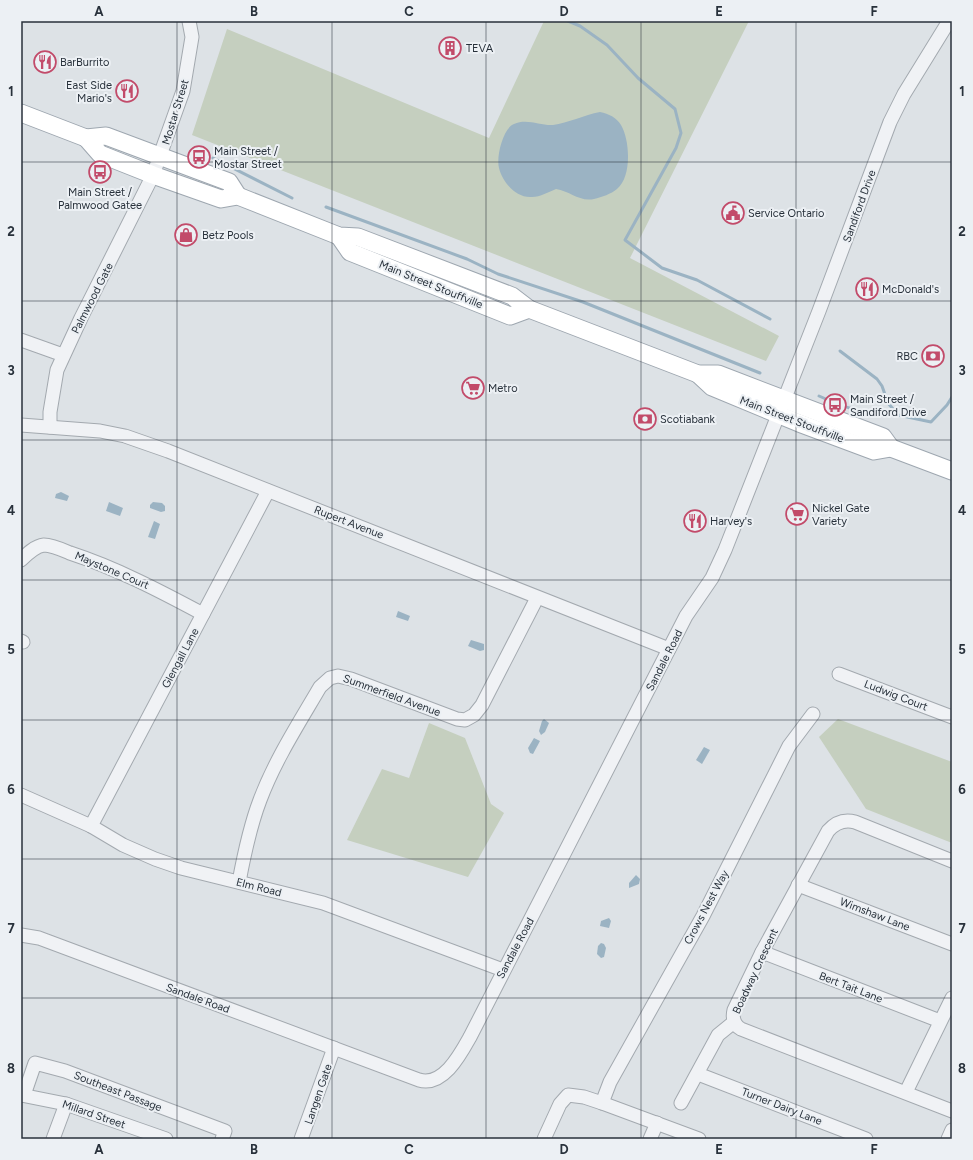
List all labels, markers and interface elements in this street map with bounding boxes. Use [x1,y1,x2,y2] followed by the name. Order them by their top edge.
[94,4,104,19] text: A
[250,4,258,19] text: B
[404,4,414,19] text: C
[559,4,569,19] text: D
[715,4,723,19] text: E
[870,4,878,19] text: F
[437,35,463,61] building icon: TEVA
[466,42,494,55] place label: TEVA
[32,49,58,75] restaurant icon: BarBurrito
[60,56,109,69] place label: BarBurrito
[114,78,140,104] restaurant icon: East Side Mario's
[159,78,192,146] street label: Mostar Street
[66,79,112,105] place label: East Side Mario's
[8,84,14,99] text: 1
[959,84,965,99] text: 1
[186,144,212,170] bus stop icon: Main Street / Mostar Street
[214,145,282,171] place label: Main Street / Mostar Street
[87,159,113,185] bus stop icon: Main Street / Palmwood Gatee
[840,168,879,244] street label: Sandiford Drive
[58,186,142,212] place label: Main Street / Palmwood Gatee
[720,200,746,226] public building icon: Service Ontario
[748,207,825,220] place label: Service Ontario
[173,222,199,248] shop icon: Betz Pools
[7,224,15,239] text: 2
[958,224,966,239] text: 2
[202,229,254,242] place label: Betz Pools
[377,258,484,311] street label: Main Street Stouffville
[69,260,116,336] street label: Palmwood Gate
[854,276,880,302] restaurant icon: McDonald's
[882,283,939,296] place label: McDonald's
[920,343,946,369] bank icon: RBC
[896,350,918,363] place label: RBC
[7,363,15,378] text: 3
[958,363,966,378] text: 3
[460,375,486,401] supermarket icon: Metro
[488,382,518,395] place label: Metro
[822,392,848,418] bus stop icon: Main Street / Sandiford Drive
[850,393,926,419] place label: Main Street / Sandiford Drive
[738,394,846,445] street label: Main Street Stouffville
[632,406,658,432] bank icon: Scotiabank
[660,413,716,426] place label: Scotiabank
[784,501,810,527] supermarket icon: Nickel Gate Variety
[812,502,869,528] place label: Nickel Gate Variety
[7,503,15,518] text: 4
[312,503,385,542] street label: Rupert Avenue
[958,503,966,518] text: 4
[682,508,708,534] restaurant icon: Harvey's
[710,515,752,528] place label: Harvey's
[73,549,151,592] street label: Maystone Court
[159,626,202,690] street label: Glengall Lane
[643,627,685,693] street label: Sandale Road
[7,642,15,657] text: 5
[958,642,966,657] text: 5
[341,672,442,719] street label: Summerfield Avenue
[862,677,929,714] street label: Ludwig Court
[7,782,15,797] text: 6
[958,782,966,797] text: 6
[681,868,732,947] street label: Crows Nest Way
[235,876,283,899] street label: Elm Road
[838,895,912,934] street label: Wimshaw Lane
[494,916,537,981] street label: Sandale Road
[7,921,15,936] text: 7
[958,921,966,936] text: 7
[730,926,781,1016] street label: Boadway Crescent
[817,969,885,1006] street label: Bert Tait Lane
[164,981,232,1016] street label: Sandale Road
[7,1061,15,1076] text: 8
[958,1061,966,1076] text: 8
[302,1062,335,1126] street label: Langen Gate
[72,1069,164,1114] street label: Southeast Passage
[740,1085,824,1128] street label: Turner Dairy Lane
[61,1098,127,1131] street label: Millard Street
[94,1142,104,1157] text: A
[250,1142,258,1157] text: B
[404,1142,414,1157] text: C
[559,1142,569,1157] text: D
[715,1142,723,1157] text: E
[870,1142,878,1157] text: F

